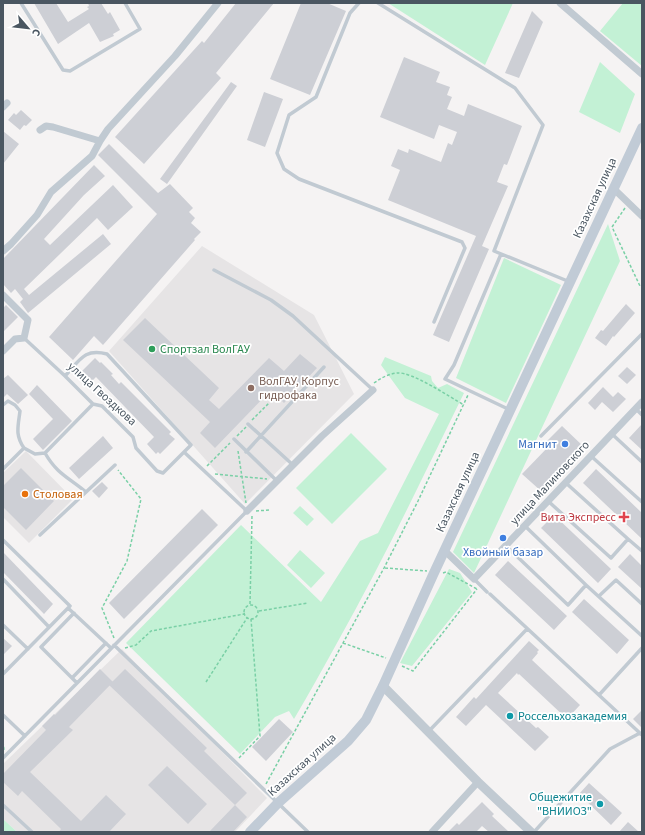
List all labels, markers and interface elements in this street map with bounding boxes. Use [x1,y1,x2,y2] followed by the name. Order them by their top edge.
[8,8,48,48] north arrow
[28,26,45,39] text: С
[569,155,621,241] street label: Казахская улица
[160,341,251,358] place label: Спортзал ВолГАУ
[147,344,157,354] marker: Спортзал ВолГАУ
[64,358,140,430] street label: улица Гвоздкова
[259,373,339,404] place label: ВолГАУ, Корпус гидрофака
[246,383,256,393] marker: ВолГАУ, Корпус гидрофака
[518,436,557,453] place label: Магнит
[506,437,594,529] street label: улица Малиновского
[560,439,570,449] marker: Магнит
[432,449,484,535] street label: Казахская улица
[33,486,83,503] place label: Столовая
[20,489,30,499] marker: Столовая
[540,509,617,526] place label: Вита Экспресс
[619,512,629,522] marker: Вита Экспресс
[498,533,508,543] marker: Хвойный базар
[463,544,543,561] place label: Хвойный базар
[518,708,627,725] place label: Россельхозакадемия
[505,711,515,721] marker: Россельхозакадемия
[264,730,340,800] street label: Казахская улица
[529,789,592,820] place label: Общежитие "ВНИИОЗ"
[595,799,605,809] marker: Общежитие "ВНИИОЗ"

